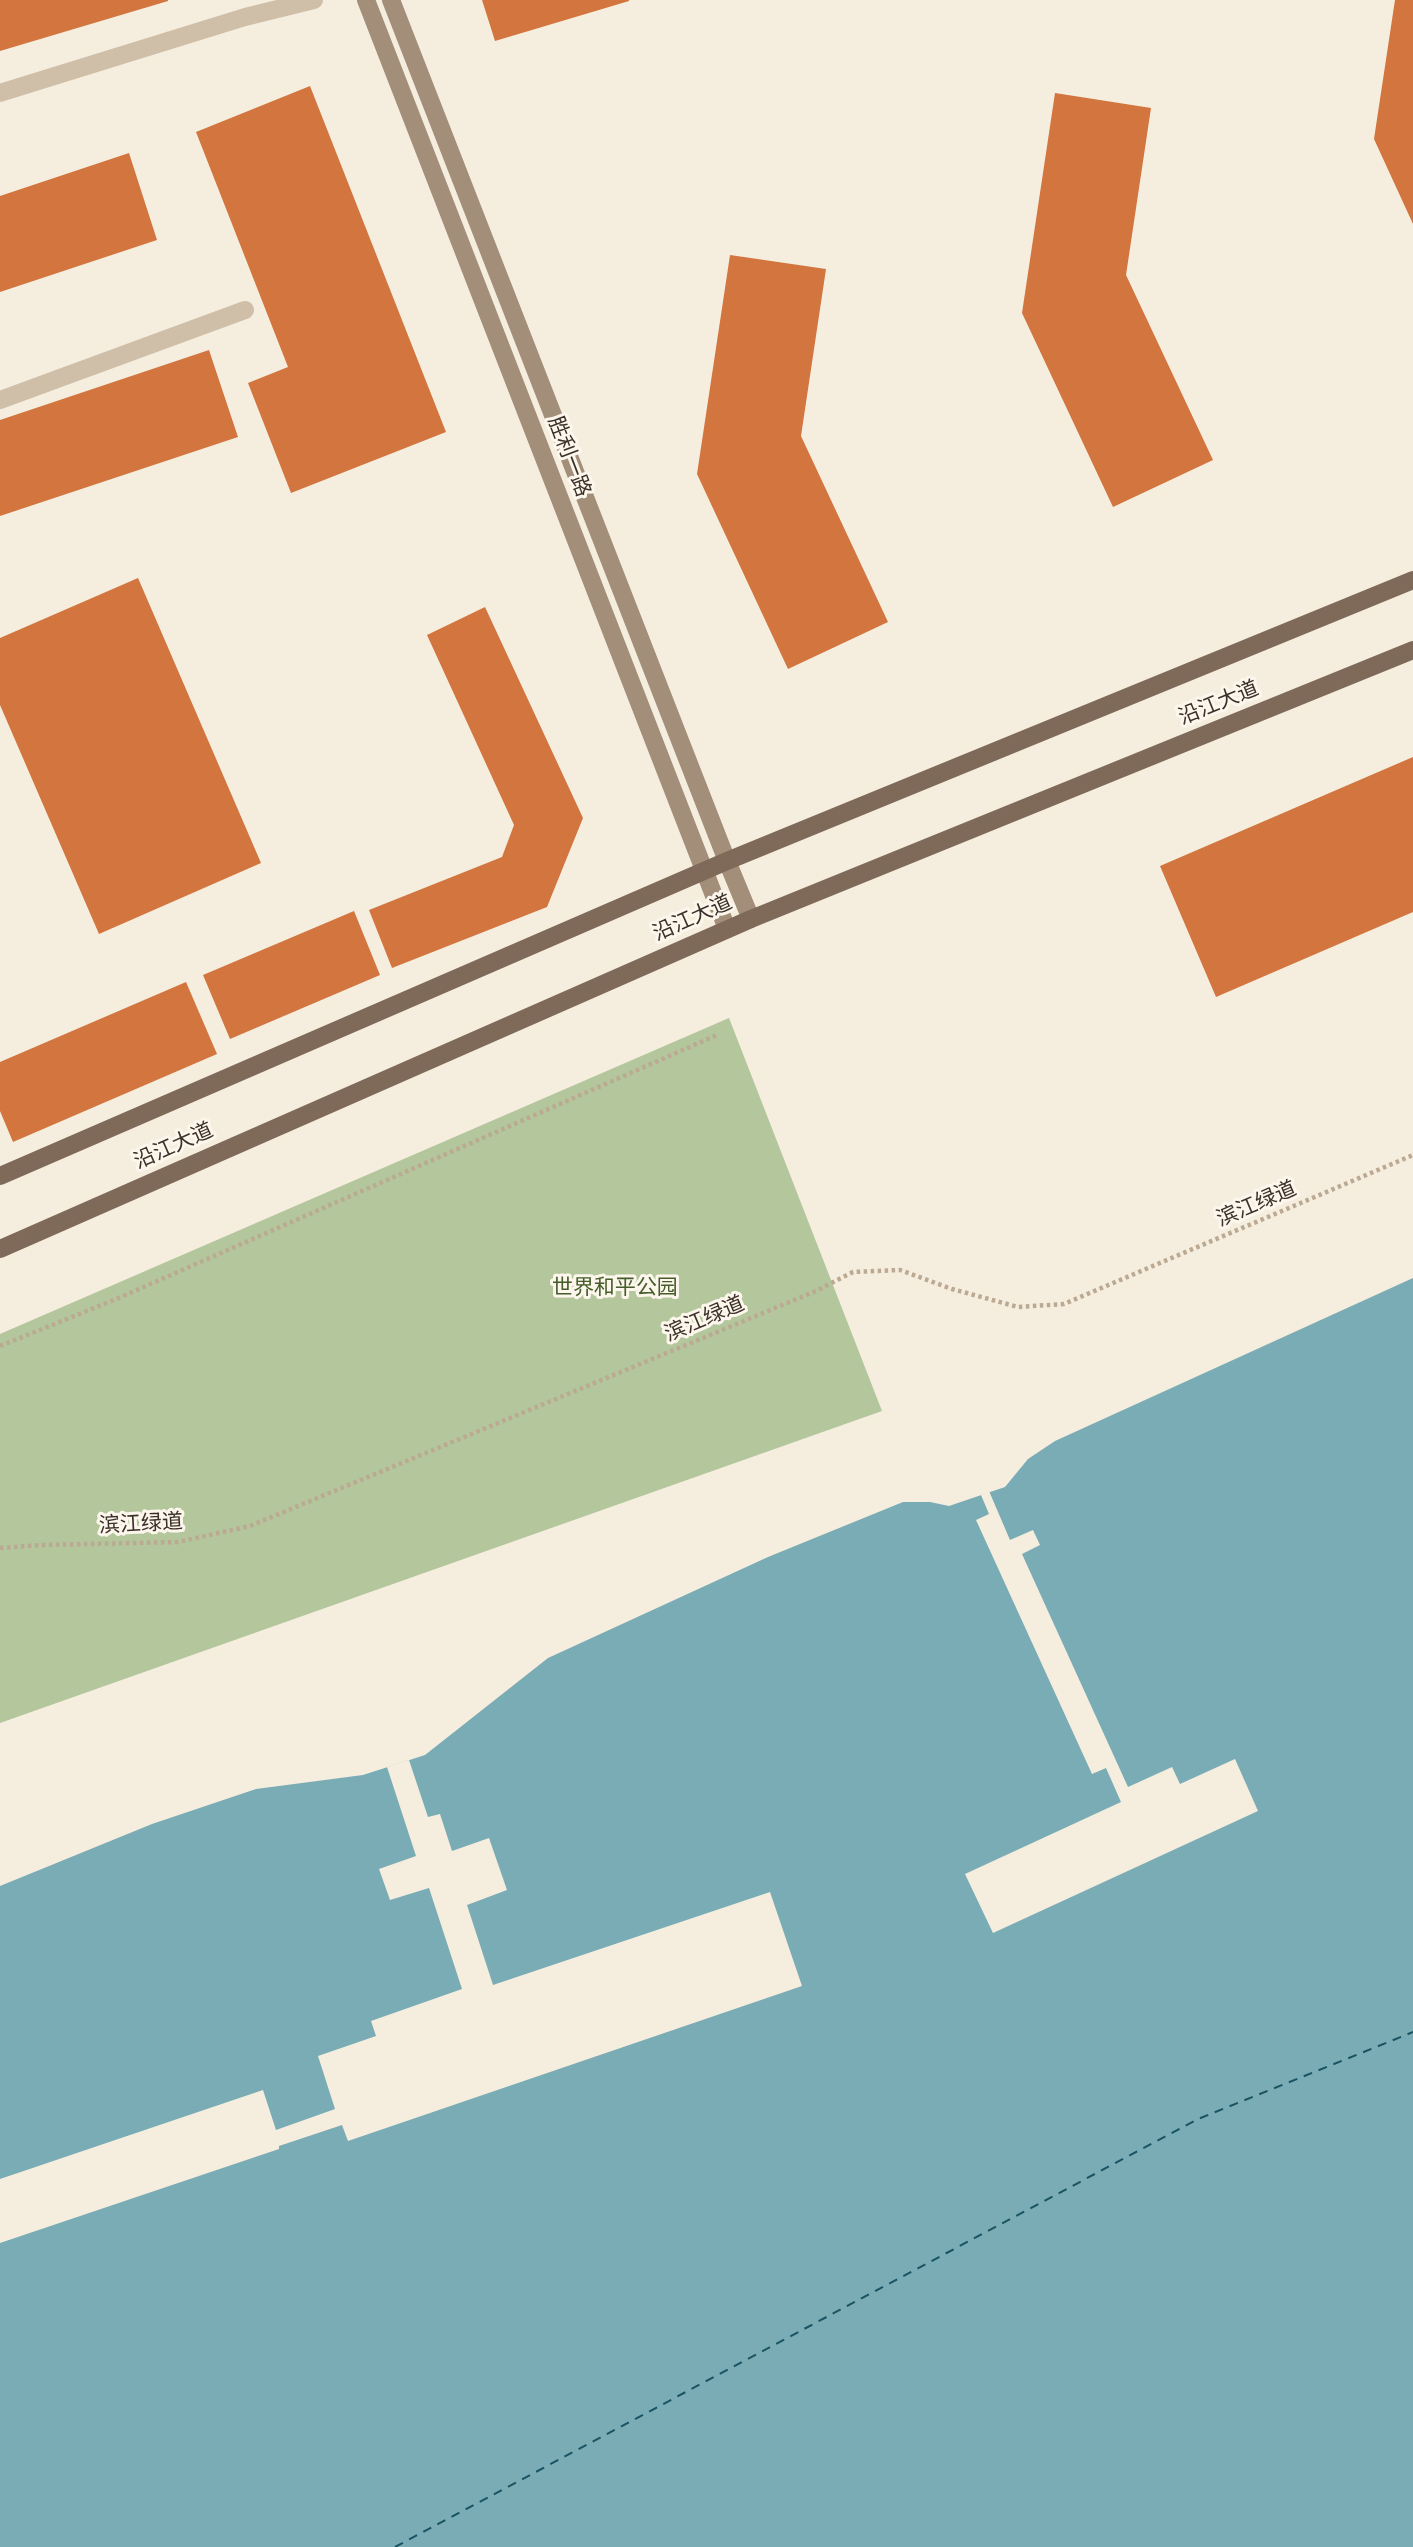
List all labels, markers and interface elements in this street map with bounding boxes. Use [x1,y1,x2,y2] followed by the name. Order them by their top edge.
[541,413,595,501] street label: 胜利一路
[1175,677,1263,731] street label: 沿江大道
[650,890,736,948] street label: 沿江大道
[131,1118,217,1176] street label: 沿江大道
[1213,1177,1301,1233] street label: 滨江绿道
[552,1276,678,1302] park label: 世界和平公园
[661,1292,749,1348] street label: 滨江绿道
[98,1510,184,1540] street label: 滨江绿道

